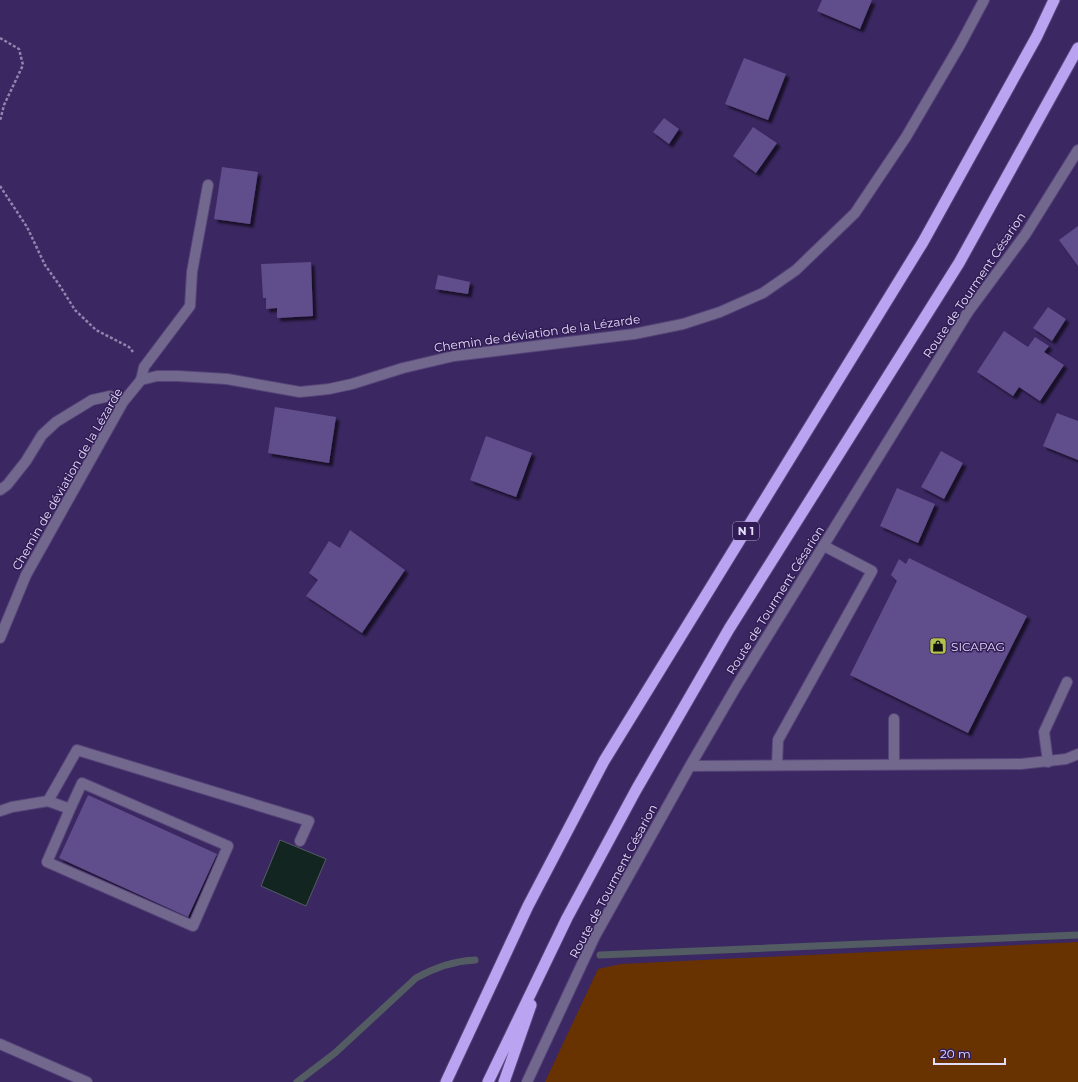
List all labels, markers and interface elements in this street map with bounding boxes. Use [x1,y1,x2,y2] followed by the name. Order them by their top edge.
[920,209,1028,361] street label: Route de Tourment Césarion
[433,311,641,355] street label: Chemin de déviation de la Lézarde
[9,385,125,573] street label: Chemin de déviation de la Lézarde
[733,522,759,540] road number: N 1
[723,523,827,677] street label: Route de Tourment Césarion
[928,636,948,656] shop icon: SICAPAG
[951,639,1005,654] place label: SICAPAG
[566,801,660,961] street label: Route de Tourment Césarion
[934,1040,1005,1066] scale bar
[940,1046,971,1061] text: 20 m

